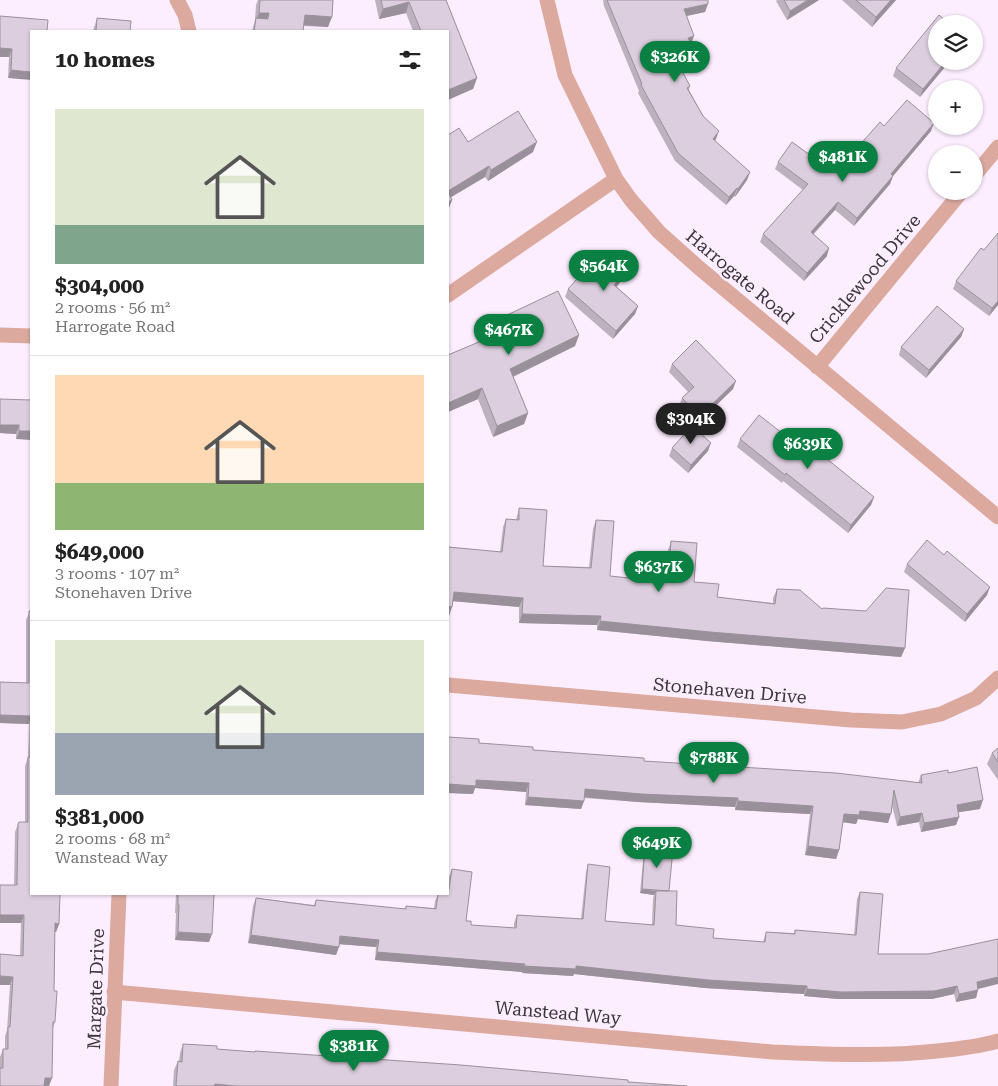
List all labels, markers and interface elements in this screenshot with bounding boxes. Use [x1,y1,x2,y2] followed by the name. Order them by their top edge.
[928,15,983,200] map controls
[928,15,983,70] button: layers
[640,41,710,83] pin: $326K
[396,46,424,74] icon: filters
[651,47,699,66] text: $326K
[55,48,155,72] text: 10 homes
[928,80,983,135] button: +
[808,140,878,183] pin: $481K
[195,142,285,232] icon: home
[928,145,983,200] button: −
[819,147,867,166] text: $481K
[804,210,925,348] street label: Cricklewood Drive
[682,225,799,328] street label: Harrogate Road
[569,250,639,292] pin: $564K
[580,256,628,275] text: $564K
[55,274,144,298] text: $304,000
[55,298,170,317] text: 2 rooms · 56 m²
[474,314,544,356] pin: $467K
[55,317,175,336] text: Harrogate Road
[485,320,533,339] text: $467K
[656,402,726,445] pin: $304K
[195,407,285,497] icon: home
[667,409,715,428] text: $304K
[773,428,843,470] pin: $639K
[784,434,832,453] text: $639K
[55,540,144,564] text: $649,000
[624,550,694,593] pin: $637K
[635,557,683,576] text: $637K
[55,564,179,583] text: 3 rooms · 107 m²
[55,583,192,602] text: Stonehaven Drive
[195,672,285,762] icon: home
[652,673,808,708] street label: Stonehaven Drive
[679,742,749,784] pin: $788K
[690,748,738,767] text: $788K
[55,805,144,829] text: $381,000
[622,826,692,869] pin: $649K
[55,829,170,848] text: 2 rooms · 68 m²
[633,833,681,852] text: $649K
[55,848,168,867] text: Wanstead Way
[83,928,108,1050] street label: Margate Drive
[494,997,623,1029] street label: Wanstead Way
[319,1030,389,1072] pin: $381K
[330,1036,378,1055] text: $381K

